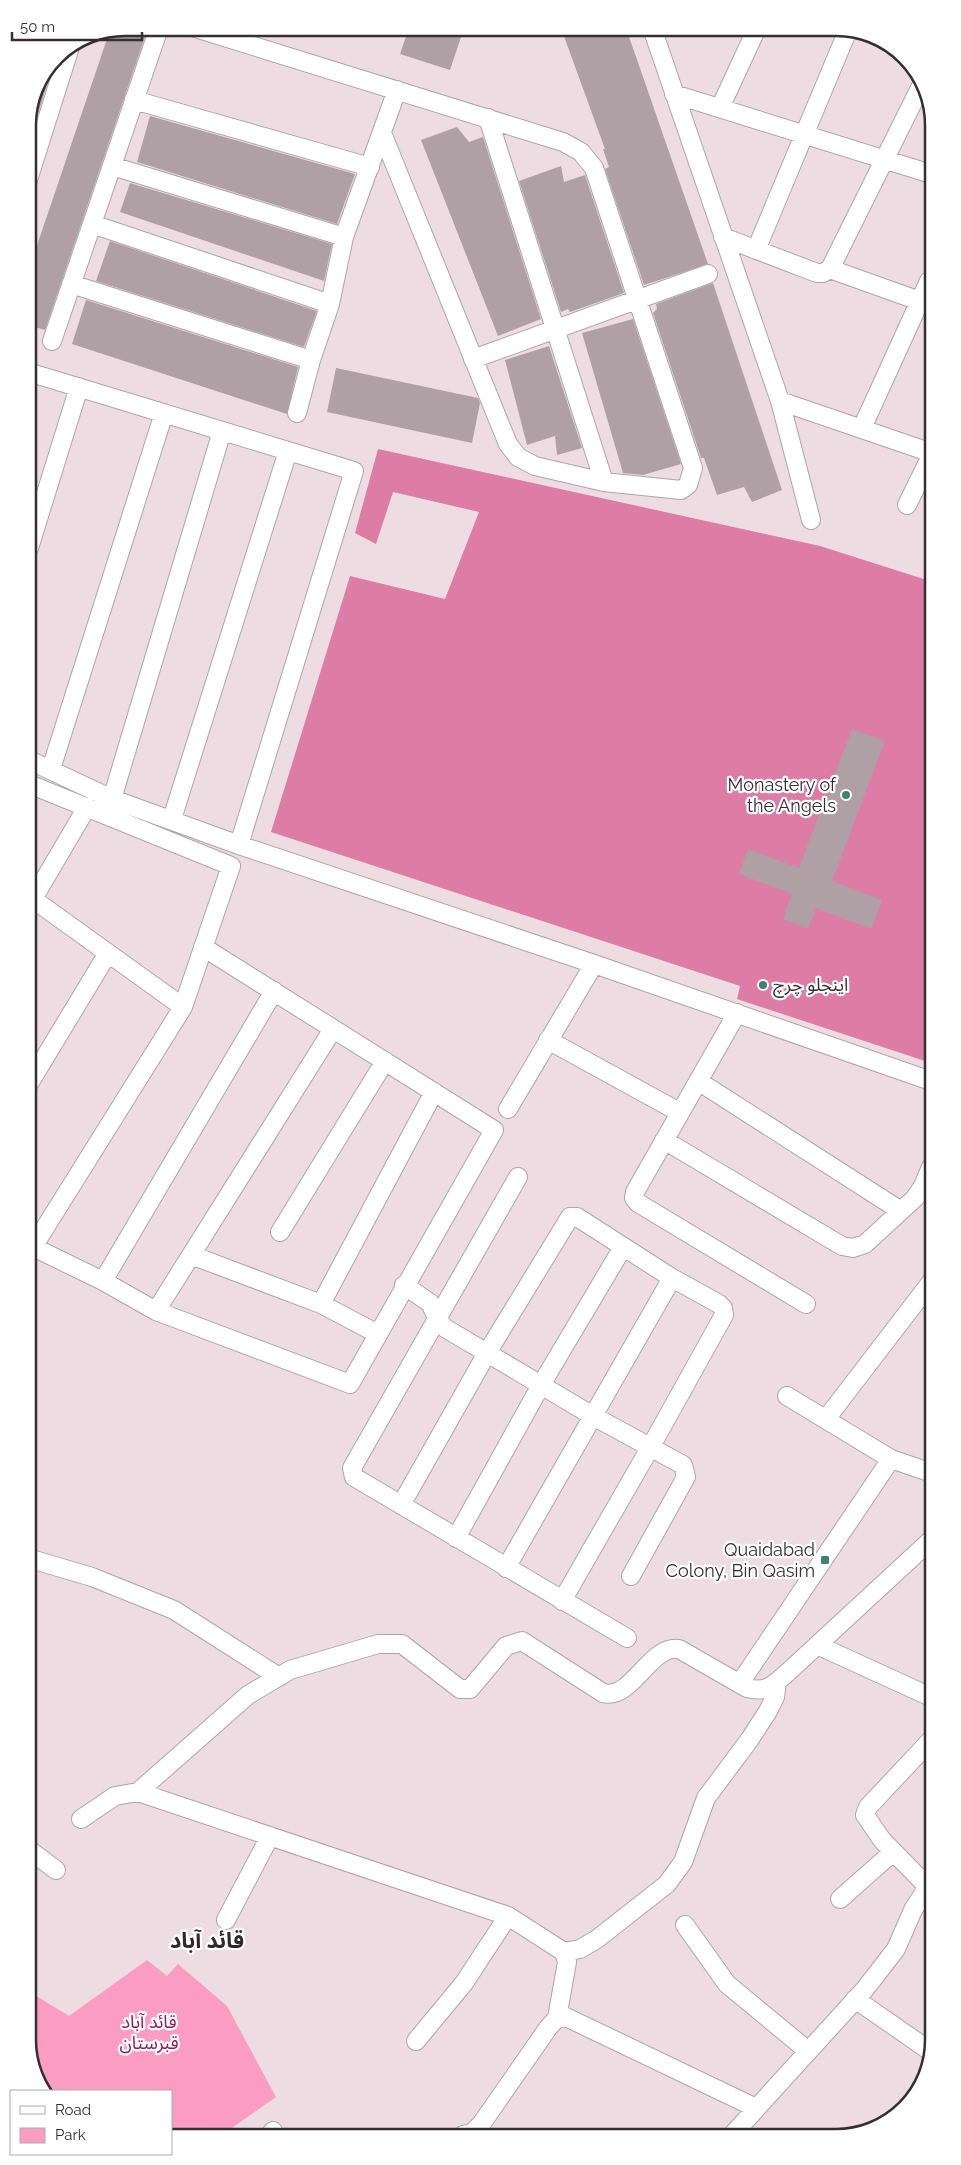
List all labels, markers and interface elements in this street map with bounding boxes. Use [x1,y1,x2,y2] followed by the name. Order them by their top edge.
[12,10,142,42] scale bar
[20,18,55,36] text: 50 m
[728,774,837,816] place label: Monastery of the Angels
[840,789,852,801] marker: Monastery of the Angels
[773,974,848,998] place label: اینجلو چرچ
[757,979,769,991] marker: اینجلو چرچ
[666,1539,815,1581] place label: Quaidabad Colony, Bin Qasim
[819,1554,831,1566] marker: Quaidabad Colony, Bin Qasim
[170,1927,244,1953] district label: قائد آباد
[119,2011,179,2054] park label: قائد آباد قبرستان
[10,2090,172,2155] legend
[55,2101,91,2119] text: Road
[55,2126,86,2144] text: Park

